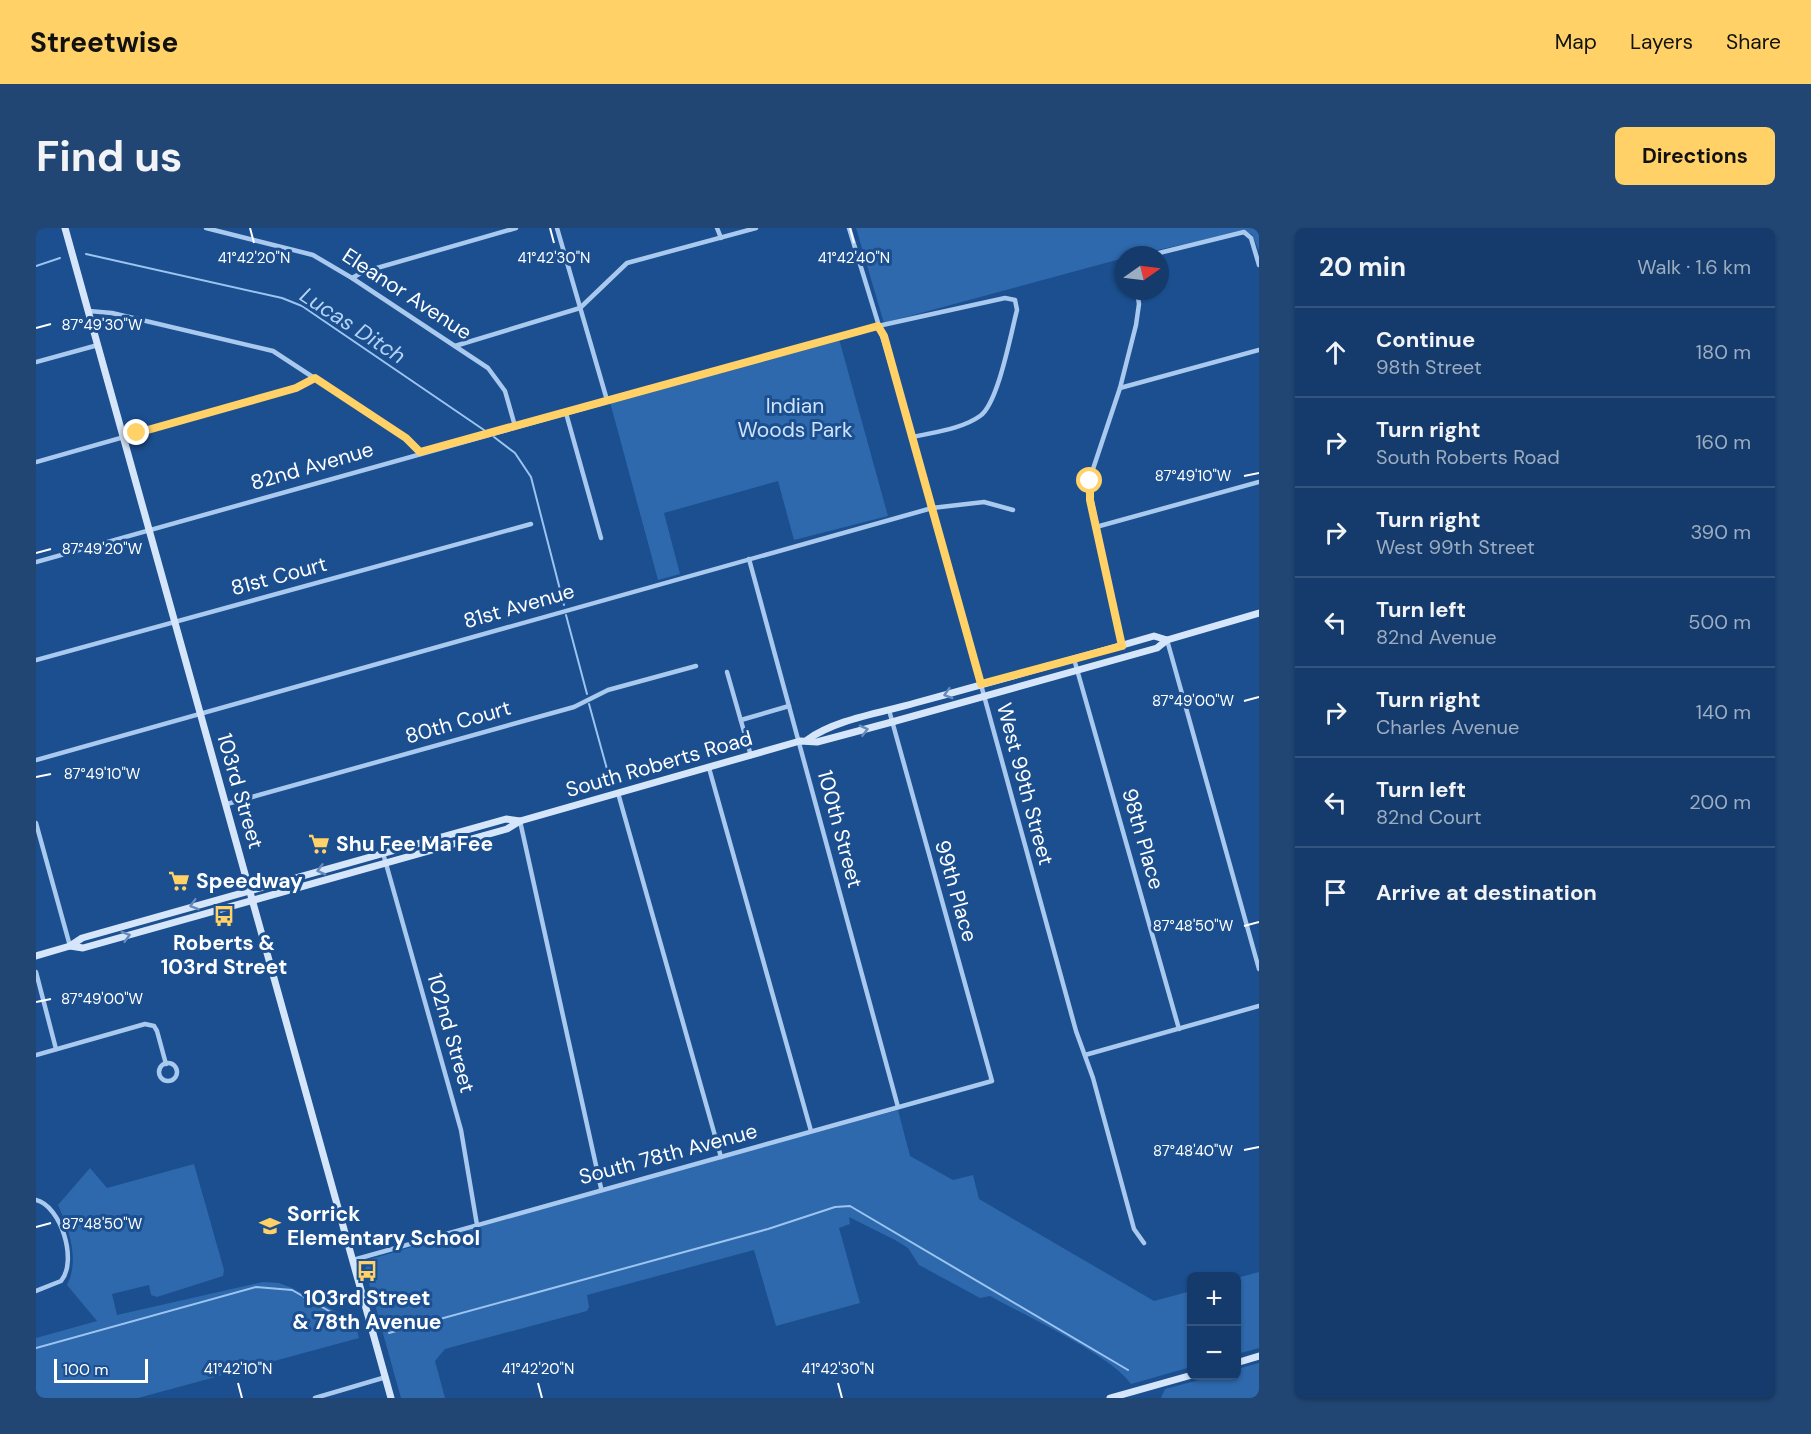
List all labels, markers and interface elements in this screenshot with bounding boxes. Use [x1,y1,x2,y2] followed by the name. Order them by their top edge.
[30,24,178,61] text: Streetwise
[1555,28,1597,56] text: Map
[1630,28,1693,56] text: Layers
[1726,28,1781,56] text: Share
[1615,127,1775,185] button: Directions
[36,129,182,184] text: Find us
[337,242,477,346] street label: Eleanor Avenue
[1115,246,1169,300] north arrow
[218,248,290,268] text: 41°42'20"N
[518,248,590,268] text: 41°42'30"N
[818,248,890,268] text: 41°42'40"N
[1319,250,1406,284] text: 20 min
[1637,254,1751,280] text: Walk · 1.6 km
[294,280,411,370] water label: Lucas Ditch
[62,315,143,335] text: 87°49'30"W
[1376,325,1475,354] text: Continue
[1319,336,1352,369] icon: ahead
[1696,339,1751,365] text: 180 m
[1376,354,1482,380] text: 98th Street
[738,392,853,444] park label: Indian Woods Park
[1376,415,1481,444] text: Turn right
[123,419,149,445] route end
[1319,426,1352,459] icon: right
[1695,429,1751,455] text: 160 m
[247,435,377,497] street label: 82nd Avenue
[1376,444,1560,470] text: South Roberts Road
[1155,466,1232,486] text: 87°49'10"W
[1076,467,1102,493] route start
[1376,505,1481,534] text: Turn right
[1319,516,1352,549] icon: right
[1690,519,1751,545] text: 390 m
[1376,534,1535,560] text: West 99th Street
[62,539,143,559] text: 87°49'20"W
[228,550,330,602] street label: 81st Court
[460,577,578,635] street label: 81st Avenue
[1376,595,1466,624] text: Turn left
[1319,606,1352,639] icon: left
[1688,609,1751,635] text: 500 m
[1376,624,1497,650] text: 82nd Avenue
[1376,685,1481,714] text: Turn right
[943,687,953,699] one-way arrow
[1152,691,1235,711] text: 87°49'00"W
[402,694,514,750] street label: 80th Court
[1319,696,1352,729] icon: right
[1696,699,1751,725] text: 140 m
[990,700,1060,868] street label: West 99th Street
[1376,714,1519,740] text: Charles Avenue
[562,724,756,804] street label: South Roberts Road
[859,724,869,737] one-way arrow
[210,730,270,852] street label: 103rd Street
[64,764,141,784] text: 87°49'10"W
[811,767,869,891] street label: 100th Street
[1376,775,1466,804] text: Turn left
[1115,785,1171,893] street label: 98th Place
[1319,786,1352,819] icon: left
[1689,789,1751,815] text: 200 m
[1376,804,1482,830] text: 82nd Court
[336,830,493,858] place label: Shu Fee Ma Fee
[307,832,331,856] supermarket icon: Shu Fee Ma Fee
[928,837,984,945] street label: 99th Place
[316,862,326,875] one-way arrow
[196,867,303,895] place label: Speedway
[167,869,191,893] supermarket icon: Speedway
[1319,876,1352,909] icon: arrive
[1376,878,1597,907] text: Arrive at destination
[189,898,200,910] one-way arrow
[212,904,236,928] bus stop icon: Roberts & 103rd Street
[1153,916,1234,936] text: 87°48'50"W
[161,929,287,981] place label: Roberts & 103rd Street
[121,930,131,943] one-way arrow
[421,970,481,1096] street label: 102nd Street
[61,989,144,1009] text: 87°49'00"W
[576,1117,760,1191] street label: South 78th Avenue
[1153,1141,1233,1161] text: 87°48'40"W
[287,1200,480,1252] place label: Sorrick Elementary School
[62,1214,143,1234] text: 87°48'50"W
[258,1214,282,1238] school or university icon: Sorrick Elementary School
[355,1259,379,1283] bus stop icon: 103rd Street & 78th Avenue
[1187,1272,1241,1380] map controls
[1187,1272,1241,1326] button: +
[292,1284,442,1336] place label: 103rd Street & 78th Avenue
[1187,1326,1241,1380] button: −
[54,1356,148,1384] scale bar
[63,1359,108,1380] text: 100 m
[204,1359,272,1379] text: 41°42'10"N
[502,1359,574,1379] text: 41°42'20"N
[802,1359,874,1379] text: 41°42'30"N

